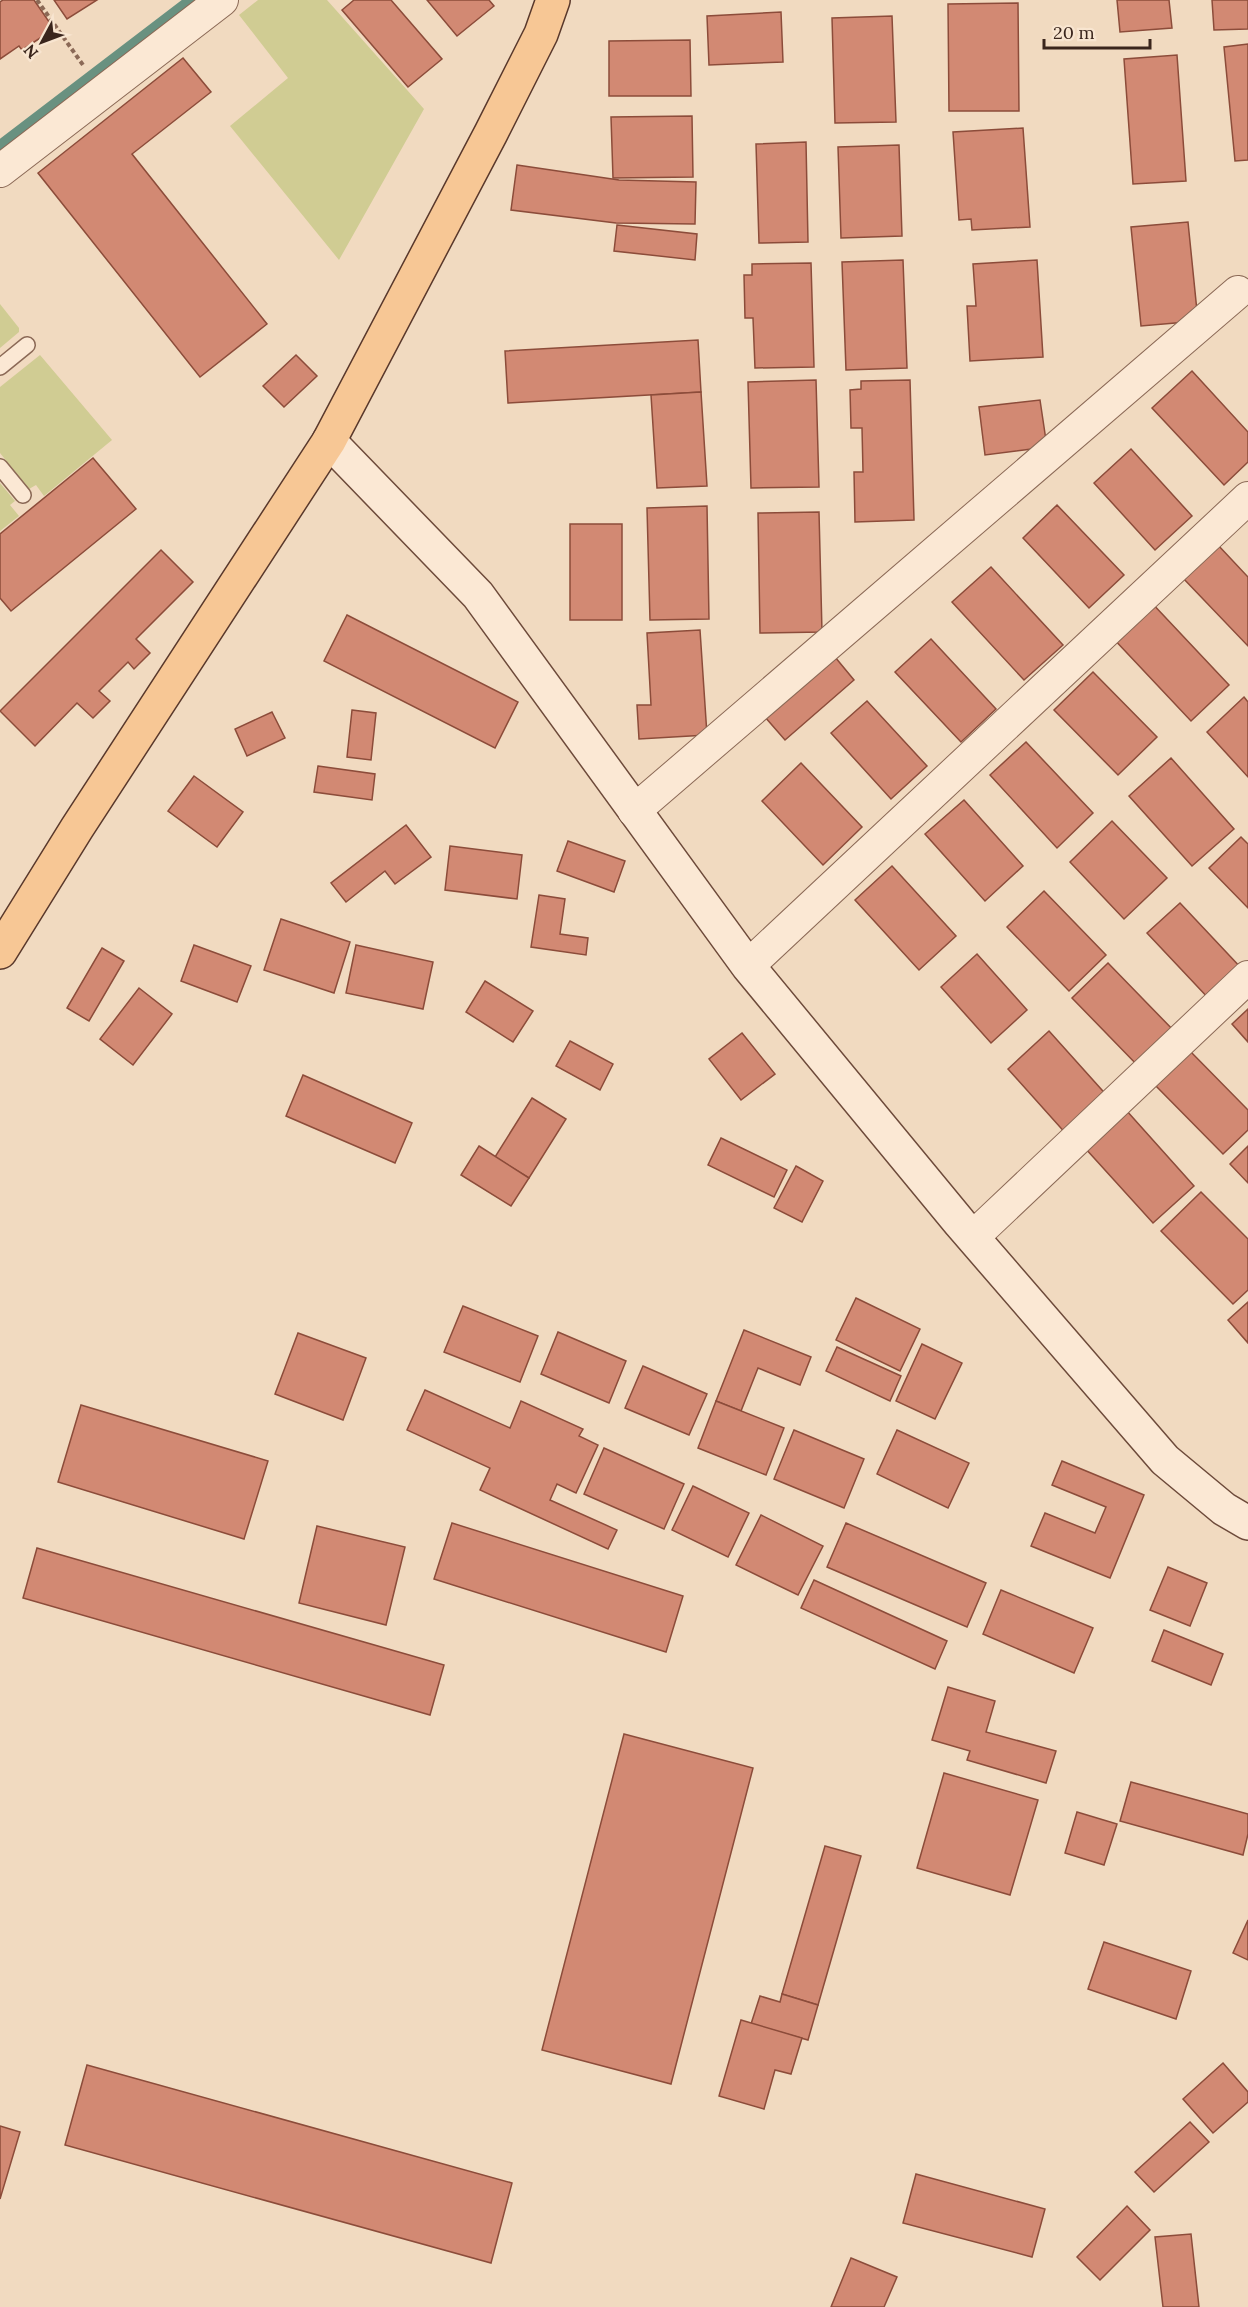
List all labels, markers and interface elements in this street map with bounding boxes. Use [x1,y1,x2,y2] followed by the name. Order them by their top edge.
[12,12,72,72] north arrow
[1044,12,1150,50] scale bar
[1053,21,1095,44] text: 20 m
[19,41,42,63] text: N

